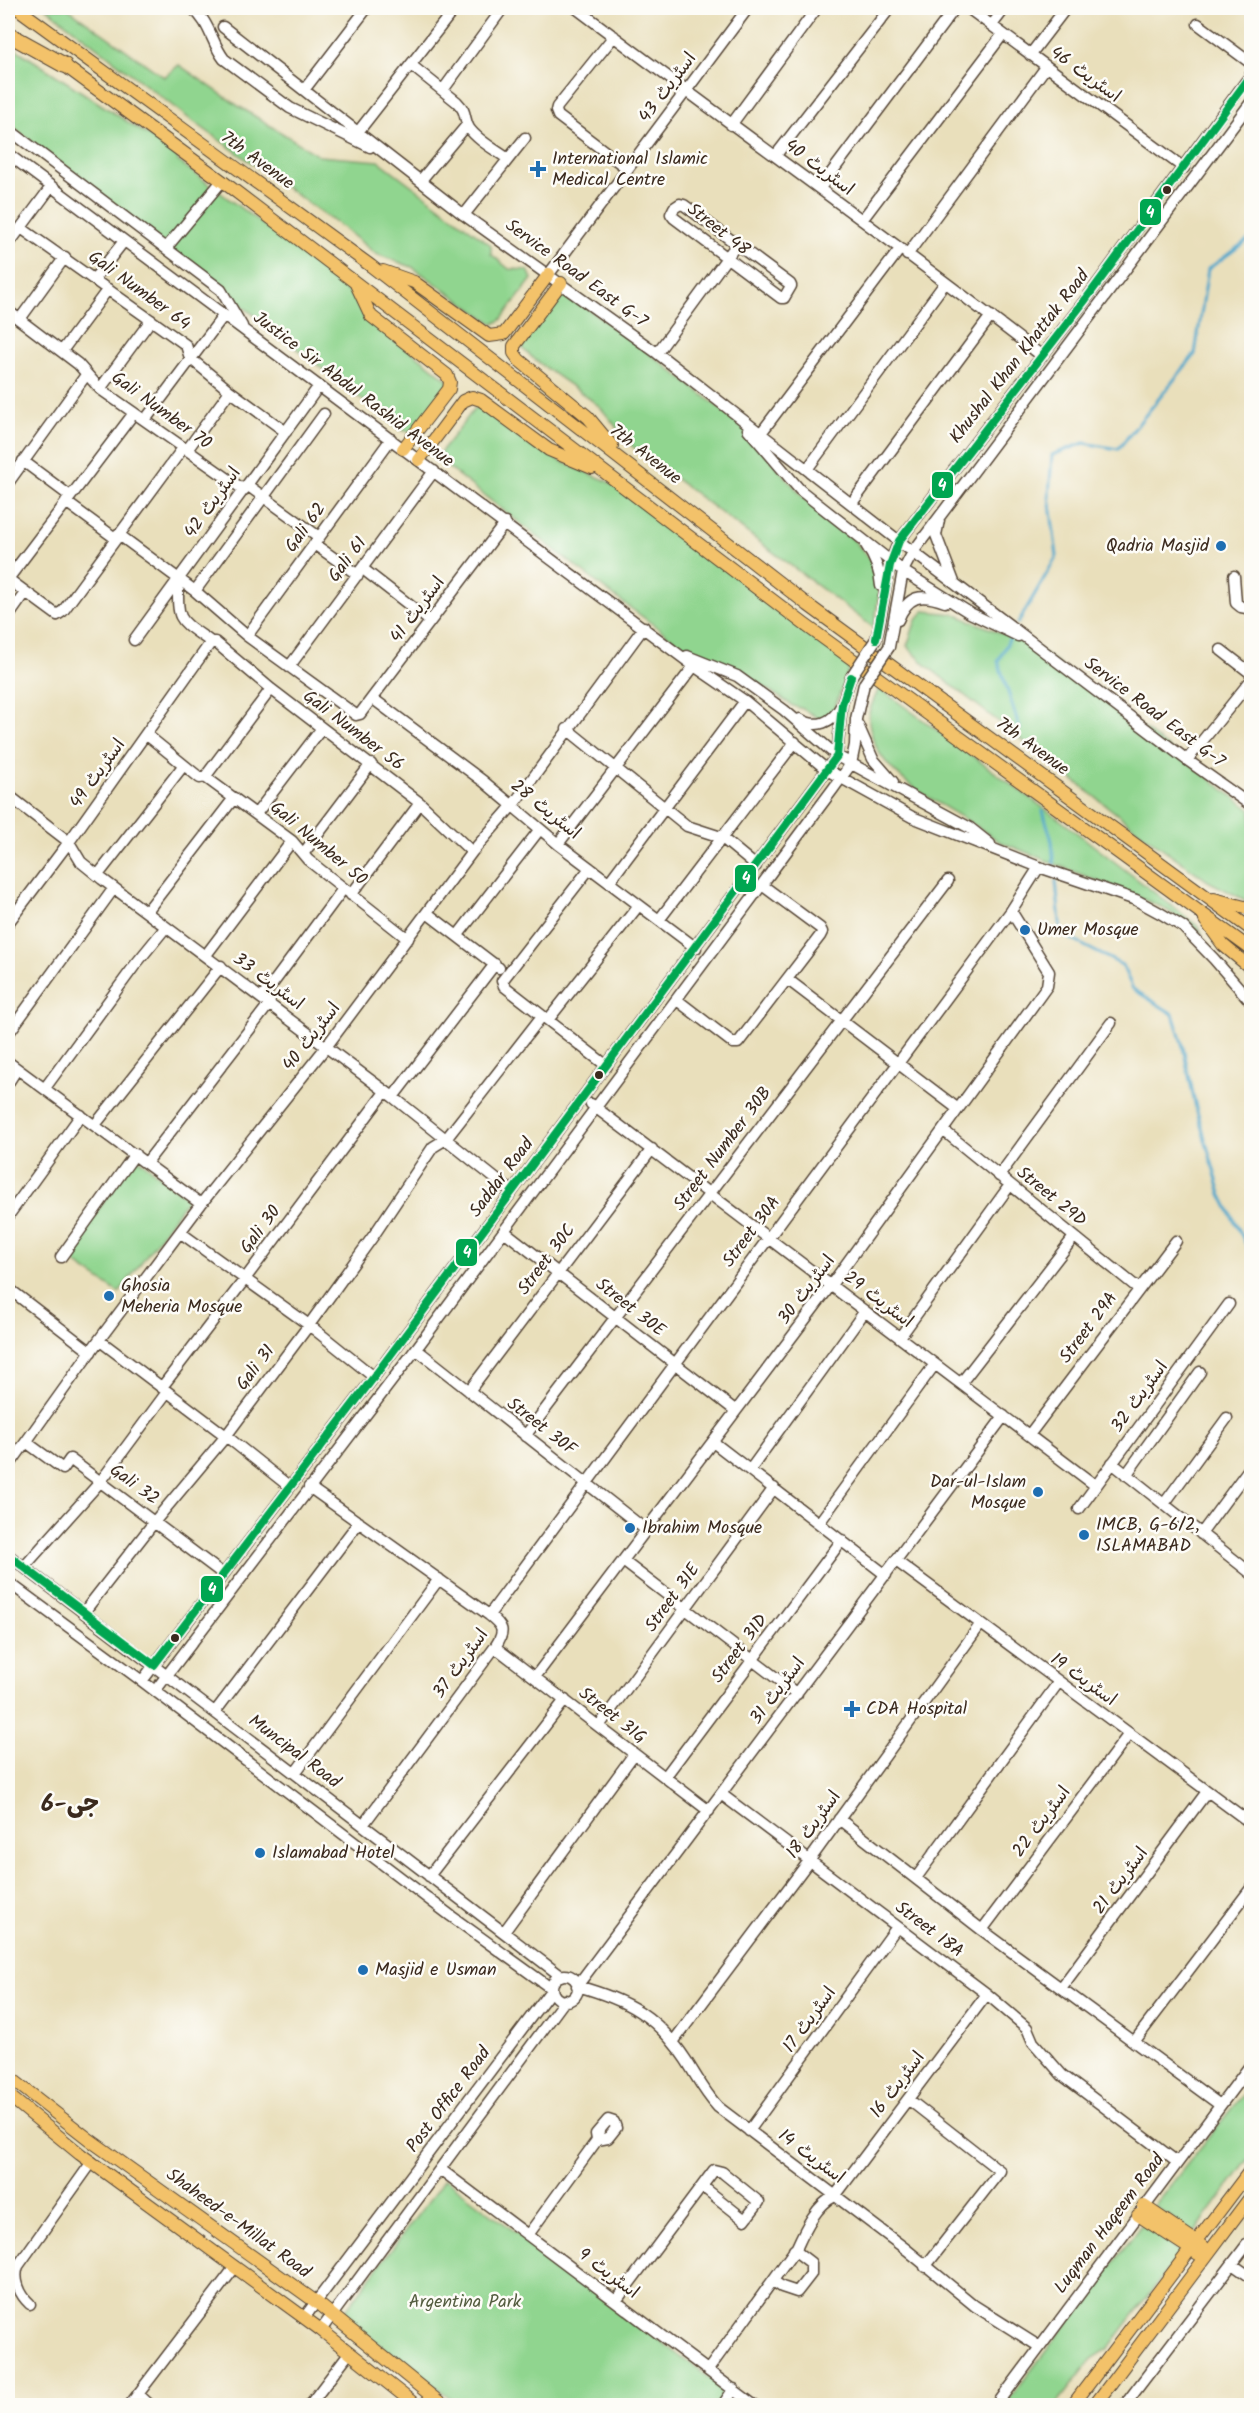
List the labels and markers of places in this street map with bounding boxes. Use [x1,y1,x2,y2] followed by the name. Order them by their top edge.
[552,145,708,195] place label: International Islamic Medical Centre
[529,160,547,178] marker: International Islamic Medical Centre
[1161,184,1173,196] unlabelled marker
[1106,532,1210,561] place label: Qadria Masjid
[1214,539,1228,553] marker: Qadria Masjid
[1037,916,1139,945] place label: Umer Mosque
[1018,923,1032,937] marker: Umer Mosque
[593,1069,605,1081] unlabelled marker
[121,1272,242,1322] place label: Ghosia Meheria Mosque
[102,1289,116,1303] marker: Ghosia Meheria Mosque
[930,1468,1026,1518] place label: Dar-ul-Islam Mosque
[1031,1485,1045,1499] marker: Dar-ul-Islam Mosque
[1096,1511,1200,1561] place label: IMCB, G-6/2, ISLAMABAD
[642,1514,762,1543] place label: Ibrahim Mosque
[623,1521,637,1535] marker: Ibrahim Mosque
[1077,1528,1091,1542] marker: IMCB, G-6/2, ISLAMABAD
[169,1632,181,1644] unlabelled marker
[866,1695,968,1724] place label: CDA Hospital
[843,1700,861,1718] marker: CDA Hospital
[272,1839,395,1868] place label: Islamabad Hotel
[253,1846,267,1860] marker: Islamabad Hotel
[375,1956,496,1985] place label: Masjid e Usman
[356,1963,370,1977] marker: Masjid e Usman

